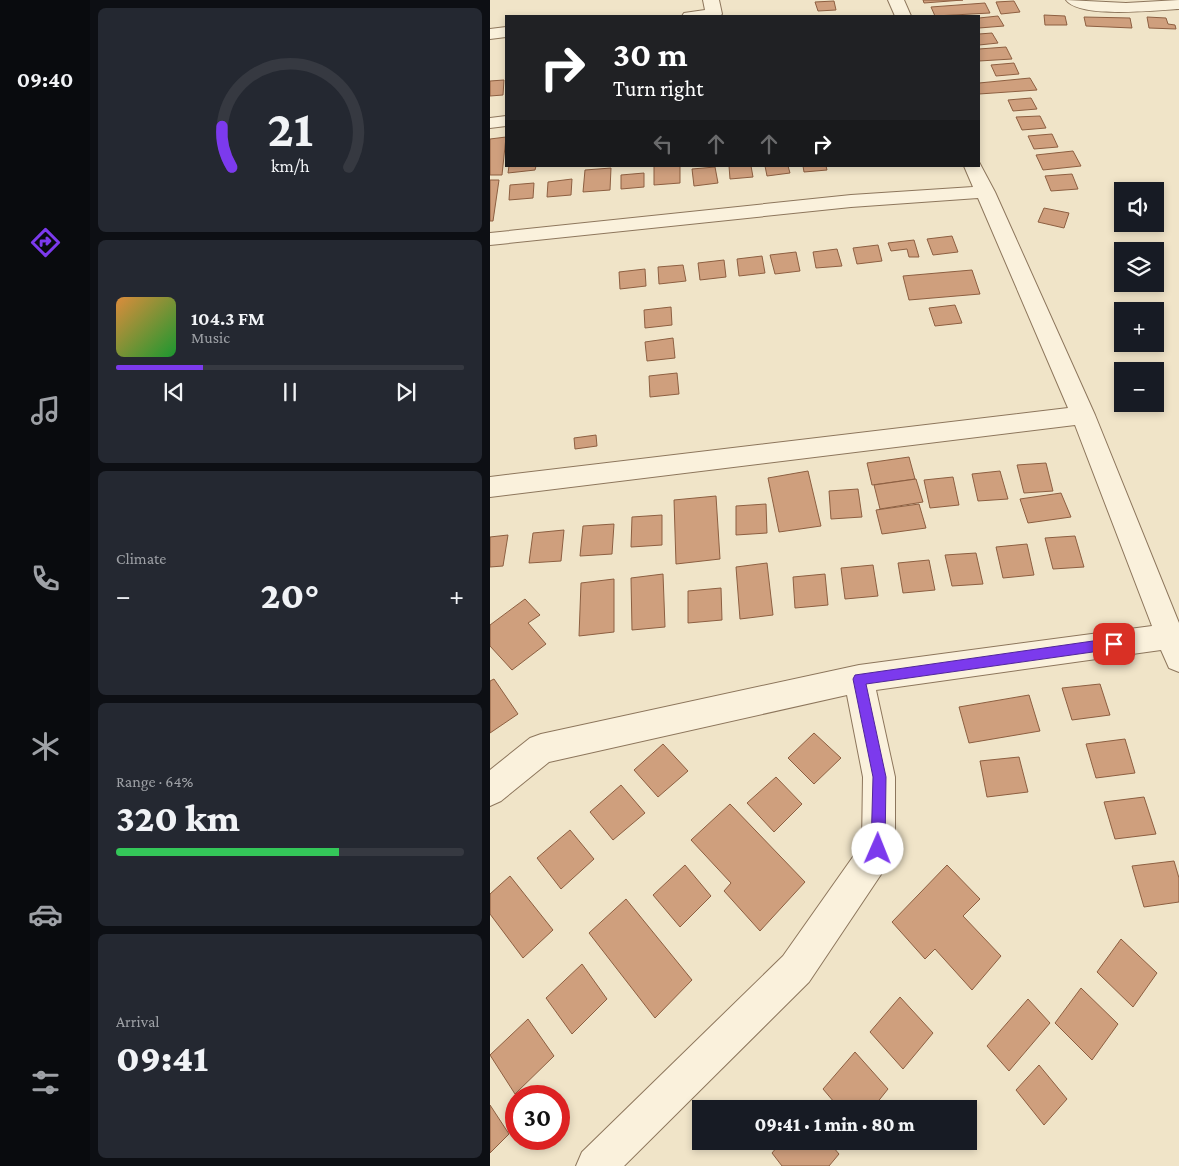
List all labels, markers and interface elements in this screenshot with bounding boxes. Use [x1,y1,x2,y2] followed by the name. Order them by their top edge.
[530,35,595,100] icon: right
[613,35,688,74] text: 30 m
[17,67,73,92] text: 09:40
[613,76,704,101] text: Turn right
[267,99,313,157] text: 21
[649,130,677,158] icon: left
[702,130,730,158] icon: ahead
[755,130,783,158] icon: ahead
[808,130,836,158] icon: right
[271,156,310,176] text: km/h
[1114,182,1164,412] map controls
[1114,182,1164,232] button: sound
[28,225,63,260] icon: directions
[1114,242,1164,292] button: layers
[1114,302,1164,352] button: +
[191,308,265,329] text: 104.3 FM
[191,329,230,346] text: Music
[1114,362,1164,412] button: −
[160,378,188,406] icon: previous
[276,378,304,406] icon: pause
[392,378,420,406] icon: next
[28,393,63,428] icon: music
[116,550,166,567] text: Climate
[28,561,63,596] icon: phone
[261,574,319,616] text: 20°
[116,580,131,611] text: −
[449,580,464,611] text: +
[1093,623,1135,665] pin
[1100,630,1128,658] icon: arrive
[28,729,63,764] icon: climate
[116,773,193,790] text: Range · 64%
[116,797,240,839] text: 320 km
[851,822,903,874] position arrow
[28,897,63,932] icon: car
[116,1013,160,1030] text: Arrival
[116,1037,208,1079] text: 09:41
[28,1065,63,1100] icon: filters
[505,1085,570,1150] speed limit sign: 30
[754,1114,915,1135] text: 09:41 · 1 min · 80 m

